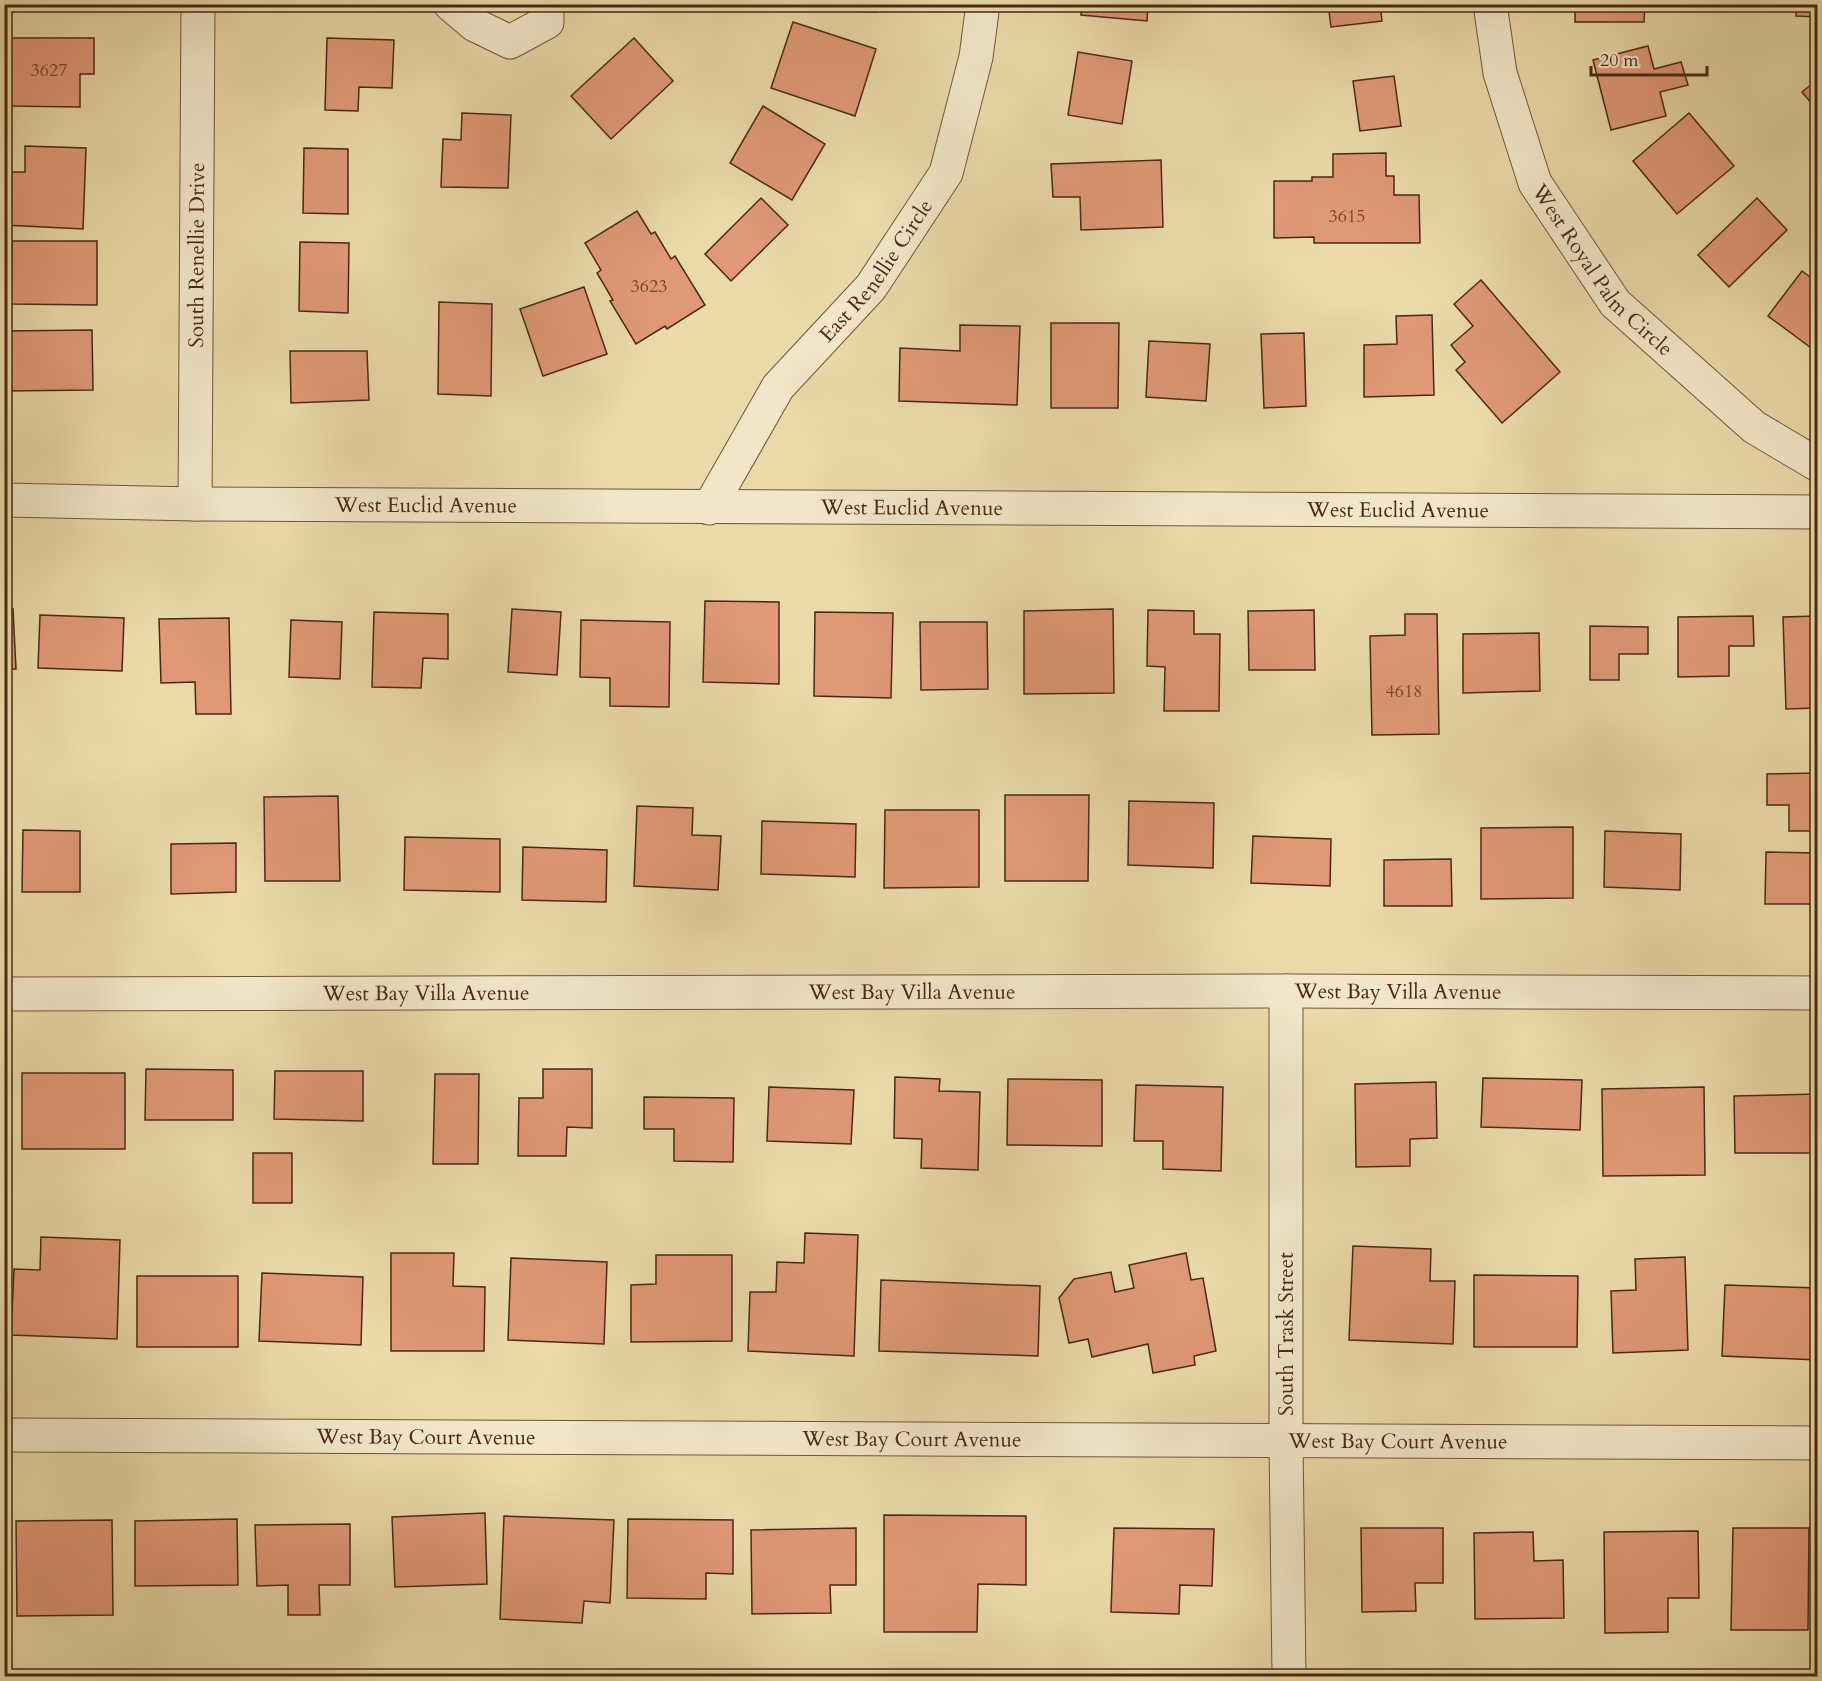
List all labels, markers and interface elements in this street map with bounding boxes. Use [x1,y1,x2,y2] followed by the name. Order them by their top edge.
[1591,39,1706,77] scale bar
[1600,48,1639,73] text: 20 m
[31,58,67,83] house number: 3627
[182,162,212,348] street label: South Renellie Drive
[1524,178,1679,363] street label: West Royal Palm Circle
[813,194,940,349] street label: East Renellie Circle
[1329,204,1365,229] house number: 3615
[631,274,667,299] house number: 3623
[334,491,517,521] street label: West Euclid Avenue
[820,493,1003,523] street label: West Euclid Avenue
[1306,495,1489,525] street label: West Euclid Avenue
[1386,679,1422,704] house number: 4618
[1293,977,1502,1007] street label: West Bay Villa Avenue
[807,978,1016,1007] street label: West Bay Villa Avenue
[321,979,530,1008] street label: West Bay Villa Avenue
[1272,1252,1301,1416] street label: South Trask Street
[315,1422,536,1452] street label: West Bay Court Avenue
[801,1425,1022,1454] street label: West Bay Court Avenue
[1287,1427,1508,1457] street label: West Bay Court Avenue

